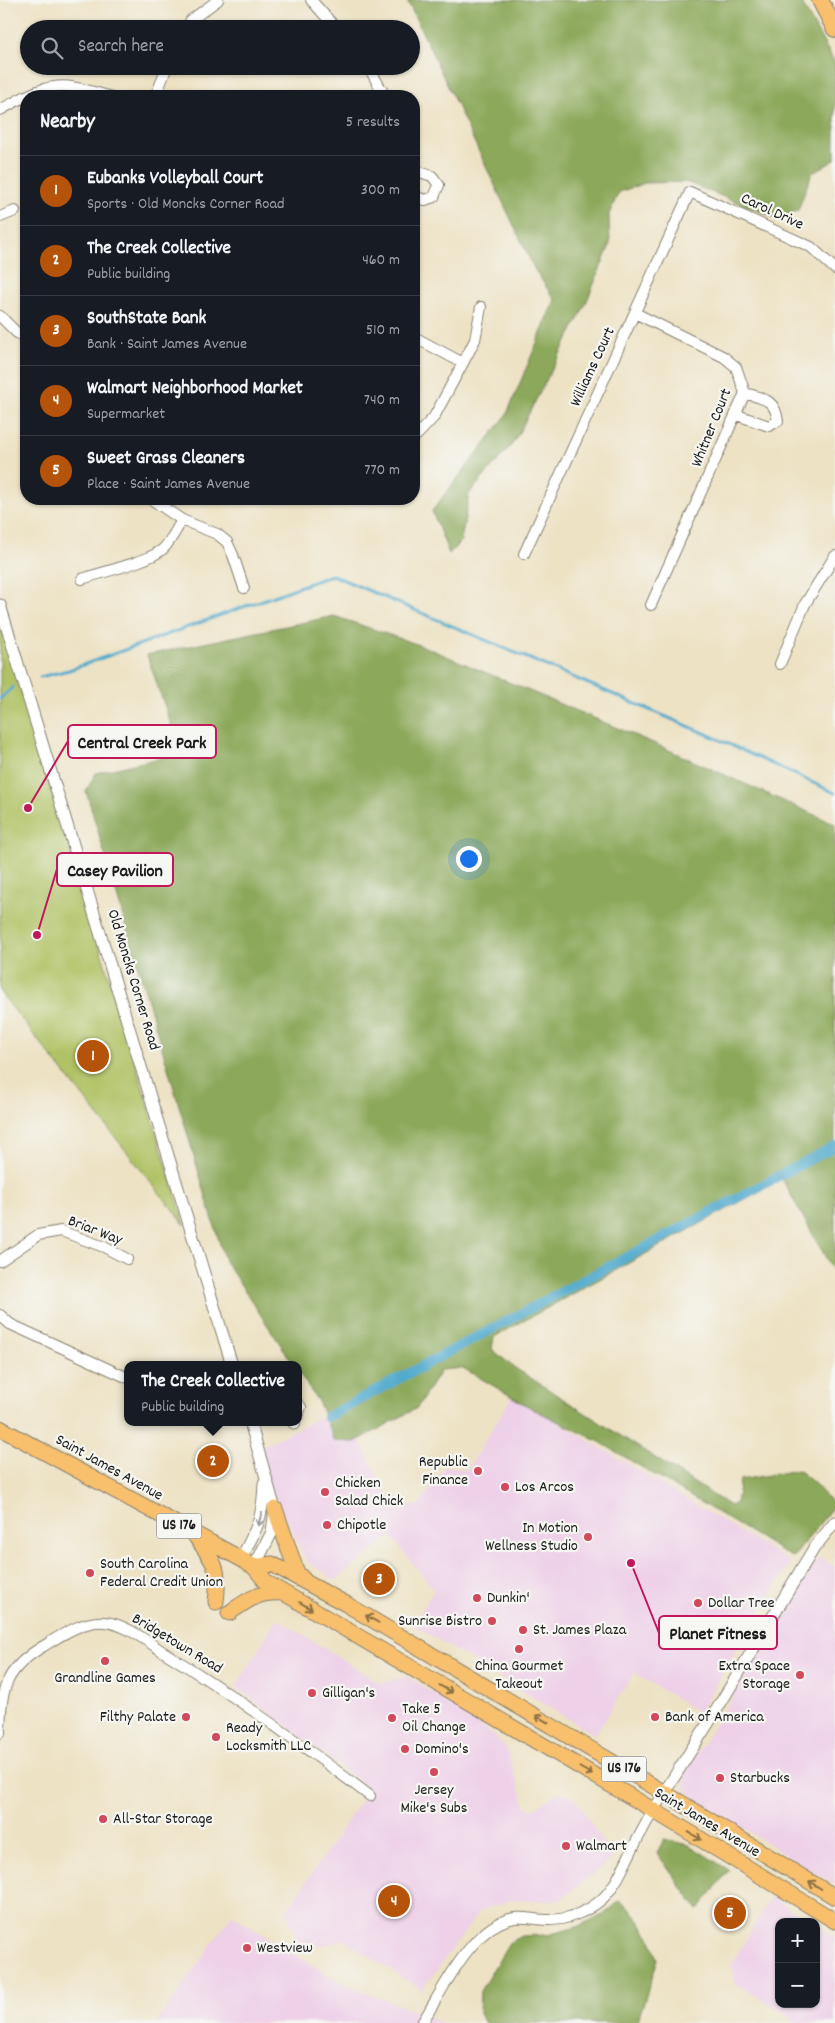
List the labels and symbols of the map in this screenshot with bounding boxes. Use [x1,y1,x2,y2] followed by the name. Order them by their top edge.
[737,187,807,237] street label: Carol Drive
[565,323,621,411] street label: Williams Court
[686,385,738,471] street label: Whitner Court
[68,725,216,758] callout: Central Creek Park
[78,732,207,757] text: Central Creek Park
[456,846,482,872] your location
[57,853,173,886] callout: Casey Pavilion
[67,860,163,885] text: Casey Pavilion
[101,907,165,1053] street label: Old Moncks Corner Road
[77,1037,109,1075] pin: 1
[64,1210,126,1252] street label: Briar Way
[51,1429,167,1507] street label: Saint James Avenue
[197,1442,229,1480] pin: 2
[419,1451,468,1492] place label: Republic Finance
[472,1465,484,1477] marker: Republic Finance
[335,1472,403,1513] place label: Chicken Salad Chick
[515,1476,574,1499] place label: Los Arcos
[499,1481,511,1493] marker: Los Arcos
[319,1486,331,1498] marker: Chicken Salad Chick
[255,1510,265,1526] one-way arrow
[156,1514,202,1538] road number: US 176
[337,1514,386,1537] place label: Chipotle
[485,1517,578,1558] place label: In Motion Wellness Studio
[321,1519,333,1531] marker: Chipotle
[582,1531,594,1543] marker: In Motion Wellness Studio
[100,1553,223,1594] place label: South Carolina Federal Credit Union
[363,1560,395,1598] pin: 3
[84,1567,96,1579] marker: South Carolina Federal Credit Union
[487,1587,530,1610] place label: Dunkin'
[471,1592,483,1604] marker: Dunkin'
[708,1592,775,1615] place label: Dollar Tree
[692,1597,704,1609] marker: Dollar Tree
[299,1602,313,1612] one-way arrow
[127,1608,227,1680] street label: Bridgetown Road
[398,1610,482,1633] place label: Sunrise Bistro
[365,1613,379,1623] one-way arrow
[486,1615,498,1627] marker: Sunrise Bistro
[659,1616,777,1649] callout: Planet Fitness
[533,1619,627,1642] place label: St. James Plaza
[669,1623,767,1648] text: Planet Fitness
[517,1624,529,1636] marker: St. James Plaza
[513,1643,525,1655] marker: China Gourmet Takeout
[99,1655,111,1667] marker: Grandline Games
[475,1655,563,1696] place label: China Gourmet Takeout
[718,1655,790,1696] place label: Extra Space Storage
[54,1667,156,1690] place label: Grandline Games
[794,1669,806,1681] marker: Extra Space Storage
[322,1682,376,1705] place label: Gilligan's
[439,1684,453,1694] one-way arrow
[306,1687,318,1699] marker: Gilligan's
[402,1698,466,1739] place label: Take 5 Oil Change
[100,1706,176,1729] place label: Filthy Palate
[665,1706,764,1729] place label: Bank of America
[180,1711,192,1723] marker: Filthy Palate
[649,1711,661,1723] marker: Bank of America
[386,1712,398,1724] marker: Take 5 Oil Change
[535,1714,549,1724] one-way arrow
[226,1717,311,1758] place label: Ready Locksmith LLC
[210,1731,222,1743] marker: Ready Locksmith LLC
[415,1738,469,1761] place label: Domino's
[399,1743,411,1755] marker: Domino's
[602,1756,646,1782] road number: US 176
[428,1766,440,1778] marker: Jersey Mike's Subs
[579,1767,593,1777] one-way arrow
[730,1767,790,1790] place label: Starbucks
[714,1772,726,1784] marker: Starbucks
[400,1779,468,1820] place label: Jersey Mike's Subs
[650,1782,764,1864] street label: Saint James Avenue
[113,1808,212,1831] place label: All-Star Storage
[97,1813,109,1825] marker: All-Star Storage
[687,1832,701,1842] one-way arrow
[576,1835,627,1858] place label: Walmart
[560,1840,572,1852] marker: Walmart
[808,1879,822,1889] one-way arrow
[378,1882,410,1920] pin: 4
[714,1894,746,1932] pin: 5
[257,1937,313,1960] place label: Westview
[241,1942,253,1954] marker: Westview

